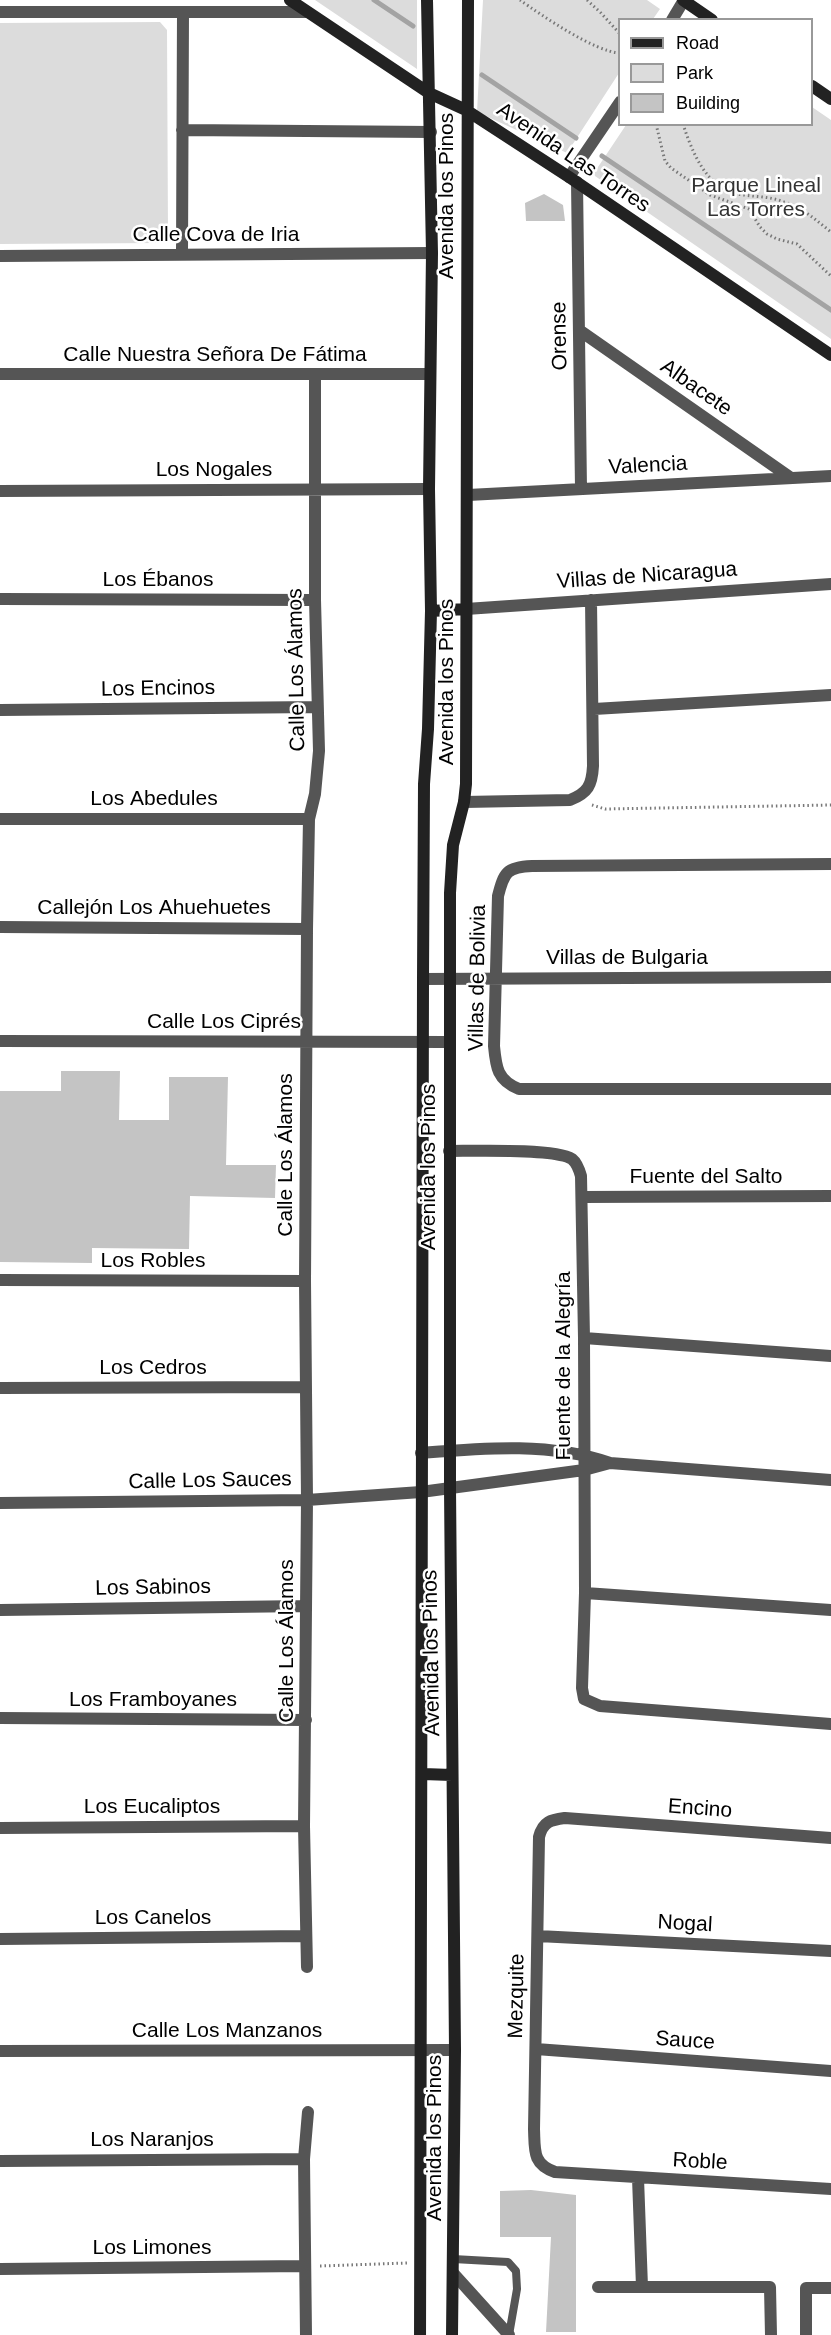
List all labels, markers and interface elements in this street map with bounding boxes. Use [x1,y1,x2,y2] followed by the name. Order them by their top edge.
[618,18,813,126] legend
[676,33,719,53] text: Road
[676,63,713,83] text: Park
[676,93,740,113] text: Building
[492,97,654,219] street label: Avenida Las Torres
[434,113,460,279] street label: Avenida los Pinos
[691,173,821,223] park label: Parque Lineal Las Torres
[133,222,299,248] street label: Calle Cova de Iria
[547,301,573,371] street label: Orense
[63,342,367,368] street label: Calle Nuestra Señora De Fátima
[655,354,737,422] street label: Albacete
[608,451,688,481] street label: Valencia
[156,457,272,483] street label: Los Nogales
[556,557,738,595] street label: Villas de Nicaragua
[103,567,213,593] street label: Los Ébanos
[283,588,311,752] street label: Calle Los Álamos
[434,599,460,765] street label: Avenida los Pinos
[101,675,215,703] street label: Los Encinos
[90,786,218,812] street label: Los Abedules
[37,895,271,921] street label: Callejón Los Ahuehuetes
[464,904,492,1052] street label: Villas de Bolivia
[546,945,708,971] street label: Villas de Bulgaria
[147,1009,301,1035] street label: Calle Los Ciprés
[273,1073,299,1237] street label: Calle Los Álamos
[416,1084,442,1250] street label: Avenida los Pinos
[630,1164,782,1190] street label: Fuente del Salto
[100,1248,206,1274] street label: Los Robles
[551,1271,577,1461] street label: Fuente de la Alegría
[99,1355,207,1381] street label: Los Cedros
[128,1467,292,1495] street label: Calle Los Sauces
[274,1559,300,1723] street label: Calle Los Álamos
[418,1570,446,1736] street label: Avenida los Pinos
[95,1574,211,1602] street label: Los Sabinos
[69,1687,237,1713] street label: Los Framboyanes
[84,1794,220,1820] street label: Los Eucaliptos
[667,1794,733,1824] street label: Encino
[95,1905,211,1931] street label: Los Canelos
[657,1910,713,1938] street label: Nogal
[504,1953,530,2039] street label: Mezquite
[132,2018,322,2044] street label: Calle Los Manzanos
[654,2026,716,2056] street label: Sauce
[422,2055,448,2221] street label: Avenida los Pinos
[90,2127,214,2153] street label: Los Naranjos
[672,2148,728,2176] street label: Roble
[92,2235,212,2261] street label: Los Limones

